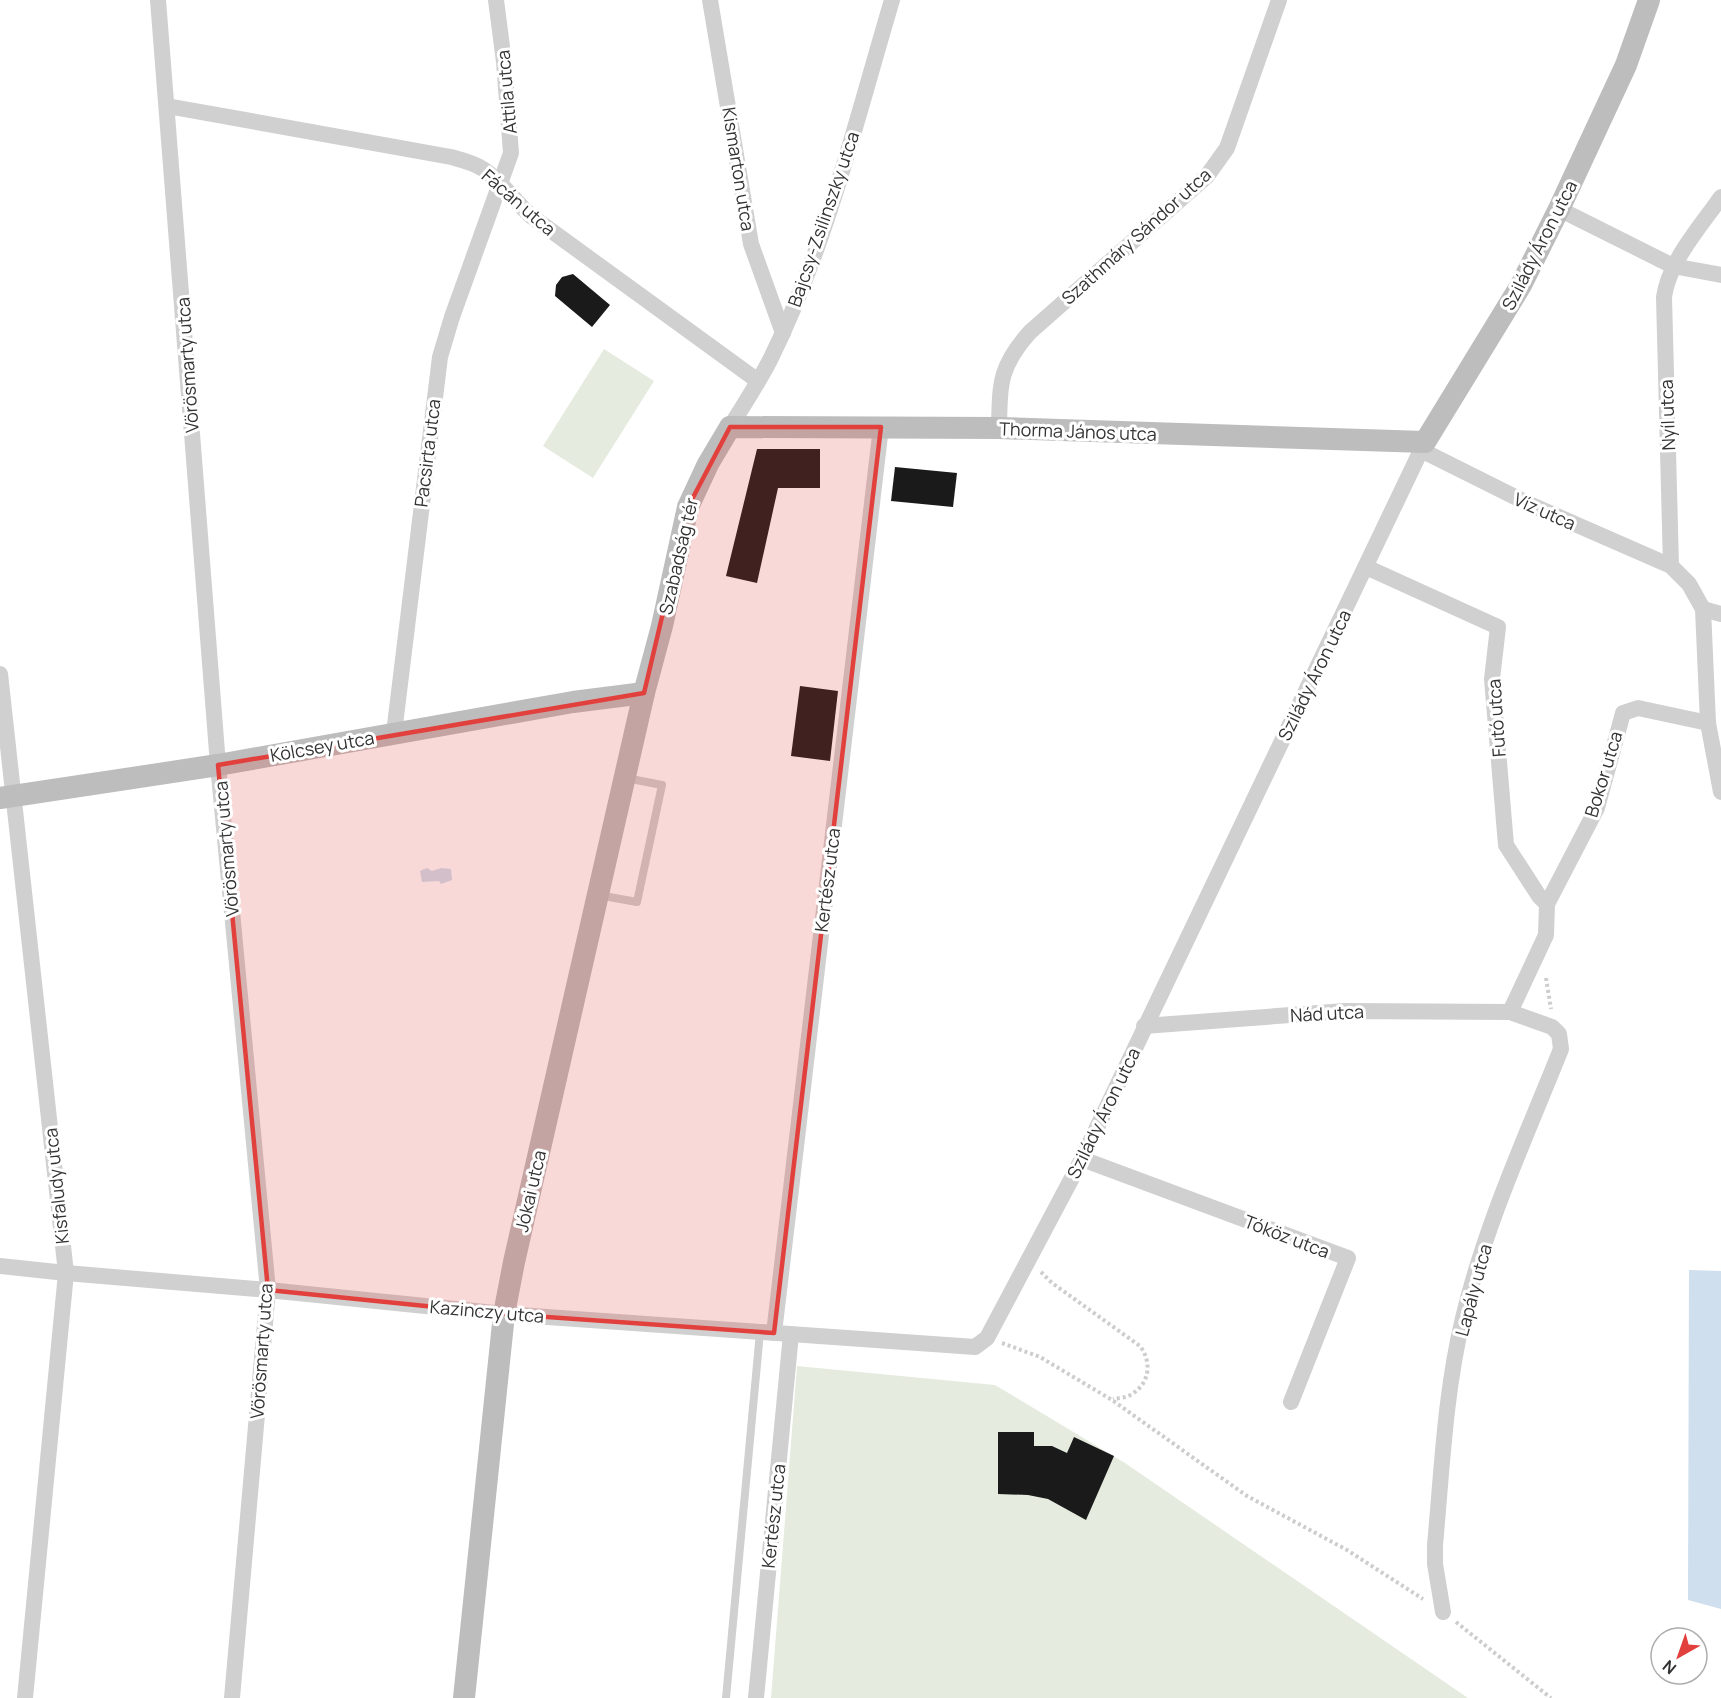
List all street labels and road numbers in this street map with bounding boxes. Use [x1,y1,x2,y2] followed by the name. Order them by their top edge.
[490,49,522,135] street label: Attila utca
[717,105,761,233] street label: Kismarton utca
[782,128,864,310] street label: Bajcsy-Zsilinszky utca
[1056,162,1216,310] street label: Szathmáry Sándor utca
[477,163,561,241] street label: Fácán utca
[1496,176,1582,314] street label: Szilády Áron utca
[170,296,204,434] street label: Vörösmarty utca
[1654,379,1680,451] street label: Nyíl utca
[408,398,446,508] street label: Pacsirta utca
[999,416,1157,446] street label: Thorma János utca
[1510,487,1580,535] street label: Víz utca
[653,495,703,617] street label: Szabadság tér
[1272,606,1356,744] street label: Szilády Áron utca
[1481,678,1511,758] street label: Futó utca
[268,725,376,767] street label: Kölcsey utca
[1579,728,1627,820] street label: Bokor utca
[208,780,244,918] street label: Vörösmarty utca
[809,827,845,933] street label: Kertész utca
[1289,999,1365,1027] street label: Nád utca
[1061,1044,1145,1182] street label: Szilády Áron utca
[38,1127,74,1245] street label: Kisfaludy utca
[509,1148,551,1234] street label: Jókai utca
[1241,1209,1333,1263] street label: Tóköz utca
[1449,1241,1497,1339] street label: Lapály utca
[244,1282,278,1420] street label: Vörösmarty utca
[429,1294,545,1328] street label: Kazinczy utca
[756,1463,790,1569] street label: Kertész utca

